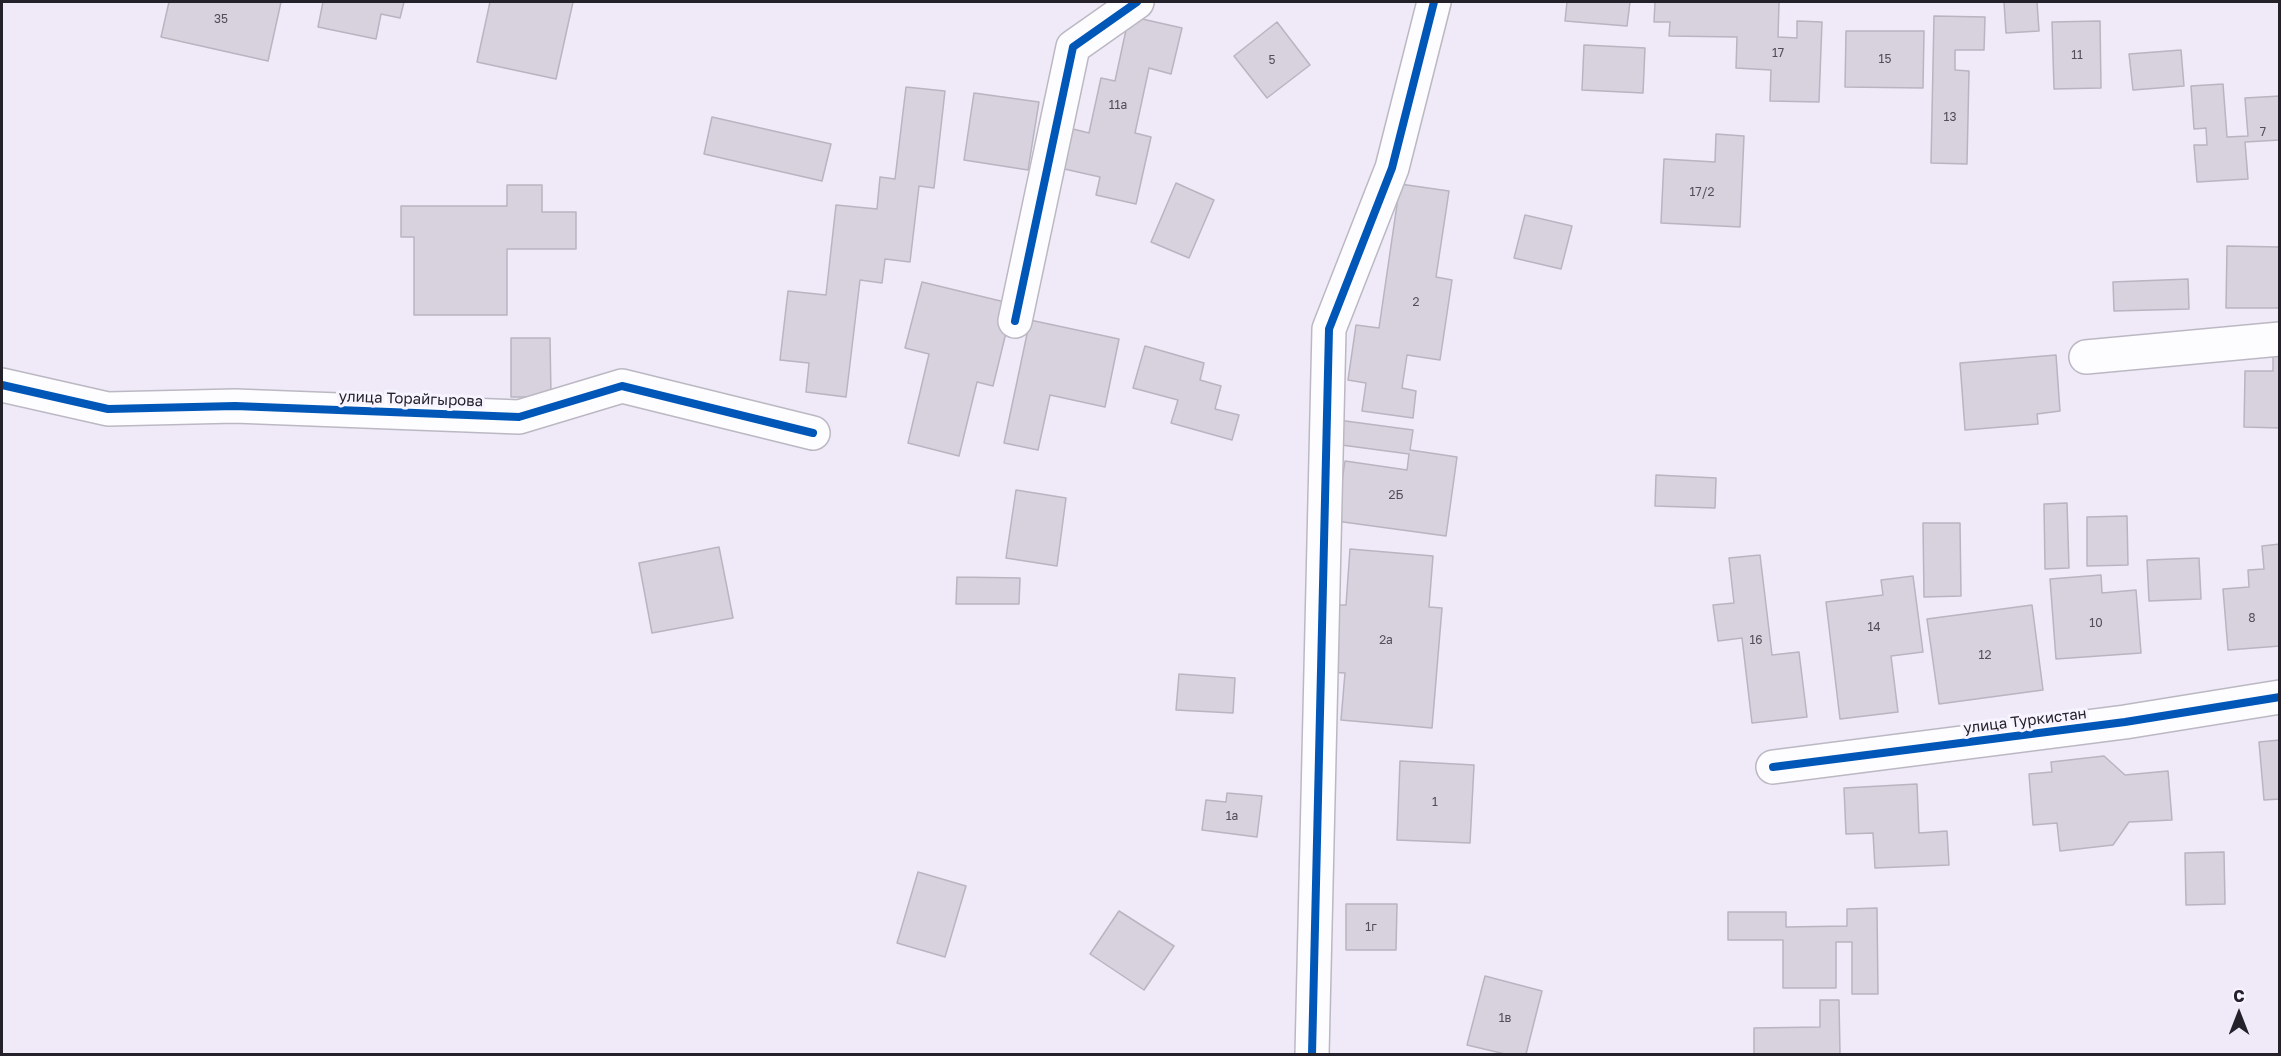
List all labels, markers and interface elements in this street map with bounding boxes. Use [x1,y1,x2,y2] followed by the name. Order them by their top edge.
[214,12,228,26] house number: 35
[1772,46,1784,60] house number: 17
[2071,48,2083,62] house number: 11
[1879,52,1891,66] house number: 15
[1269,53,1275,67] house number: 5
[1109,98,1127,112] house number: 11а
[1944,110,1956,124] house number: 13
[2260,125,2266,139] house number: 7
[1690,185,1714,199] house number: 17/2
[1413,295,1419,309] house number: 2
[338,387,484,411] street label: улица Торайгырова
[1389,488,1403,502] house number: 2Б
[2248,611,2256,625] house number: 8
[2089,616,2103,630] house number: 10
[1867,620,1881,634] house number: 14
[1379,633,1393,647] house number: 2а
[1749,633,1763,647] house number: 16
[1979,648,1991,662] house number: 12
[1962,705,2088,737] street label: улица Туркистан
[1432,795,1438,809] house number: 1
[1226,809,1238,823] house number: 1а
[1365,920,1377,934] house number: 1г
[2209,984,2269,1044] north arrow
[2233,986,2245,1006] text: С
[1499,1011,1511,1025] house number: 1в

